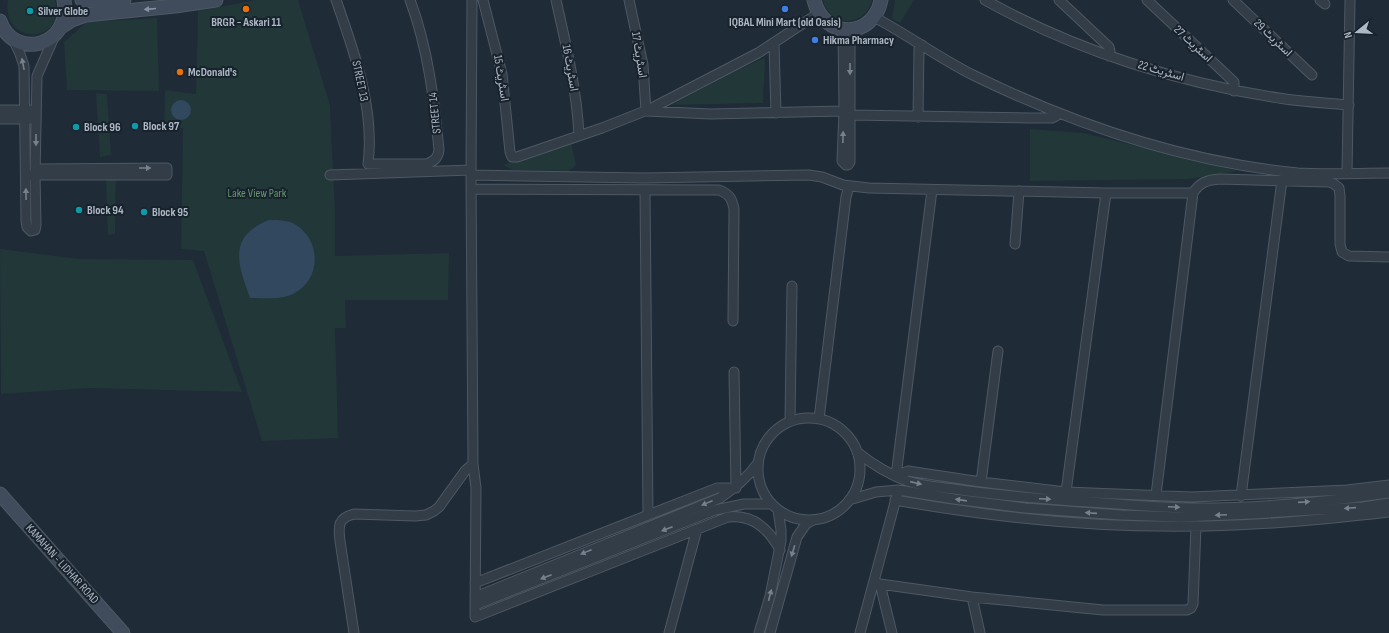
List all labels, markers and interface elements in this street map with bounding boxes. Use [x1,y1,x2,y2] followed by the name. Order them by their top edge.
[38,4,88,19] place label: Silver Globe
[241,4,251,14] marker: BRGR - Askari 11
[780,4,790,14] marker: IQBAL Mini Mart (old Oasis)
[144,5,156,12] one-way arrow
[25,6,35,16] marker: Silver Globe
[1337,12,1377,52] north arrow
[211,15,281,30] place label: BRGR - Askari 11
[729,15,841,30] place label: IQBAL Mini Mart (old Oasis)
[1251,16,1295,60] street label: اسٹریٹ 29
[1171,22,1215,66] street label: اسٹریٹ 27
[1341,30,1355,40] text: N
[628,31,650,79] street label: اسٹریٹ 17
[823,33,894,48] place label: Hikma Pharmacy
[810,35,820,45] marker: Hikma Pharmacy
[559,43,581,93] street label: اسٹریٹ 16
[490,54,512,102] street label: اسٹریٹ 15
[1136,57,1186,85] street label: اسٹریٹ 22
[20,58,26,70] one-way arrow
[348,59,372,103] street label: STREET 13
[847,63,853,76] one-way arrow
[188,65,237,80] place label: McDonald's
[175,67,185,77] marker: McDonald's
[425,92,445,134] street label: STREET 14
[143,119,180,134] place label: Block 97
[84,120,121,135] place label: Block 96
[130,121,140,131] marker: Block 97
[71,122,81,132] marker: Block 96
[840,130,846,143] one-way arrow
[33,134,39,147] one-way arrow
[139,165,152,171] one-way arrow
[228,186,287,201] park label: Lake View Park
[22,188,29,200] one-way arrow
[87,203,124,218] place label: Block 94
[74,205,84,215] marker: Block 94
[152,205,188,220] place label: Block 95
[139,207,149,217] marker: Block 95
[910,480,922,486] one-way arrow
[1039,496,1051,503] one-way arrow
[955,497,967,503] one-way arrow
[1298,499,1310,505] one-way arrow
[701,500,712,506] one-way arrow
[1168,504,1181,510] one-way arrow
[1344,504,1356,511] one-way arrow
[1085,509,1097,516] one-way arrow
[1215,512,1227,519] one-way arrow
[22,521,102,607] street label: KAMAHAN - LIDHAR ROAD
[661,527,673,533] one-way arrow
[790,546,796,558] one-way arrow
[581,549,592,555] one-way arrow
[540,574,552,580] one-way arrow
[767,589,773,602] one-way arrow

